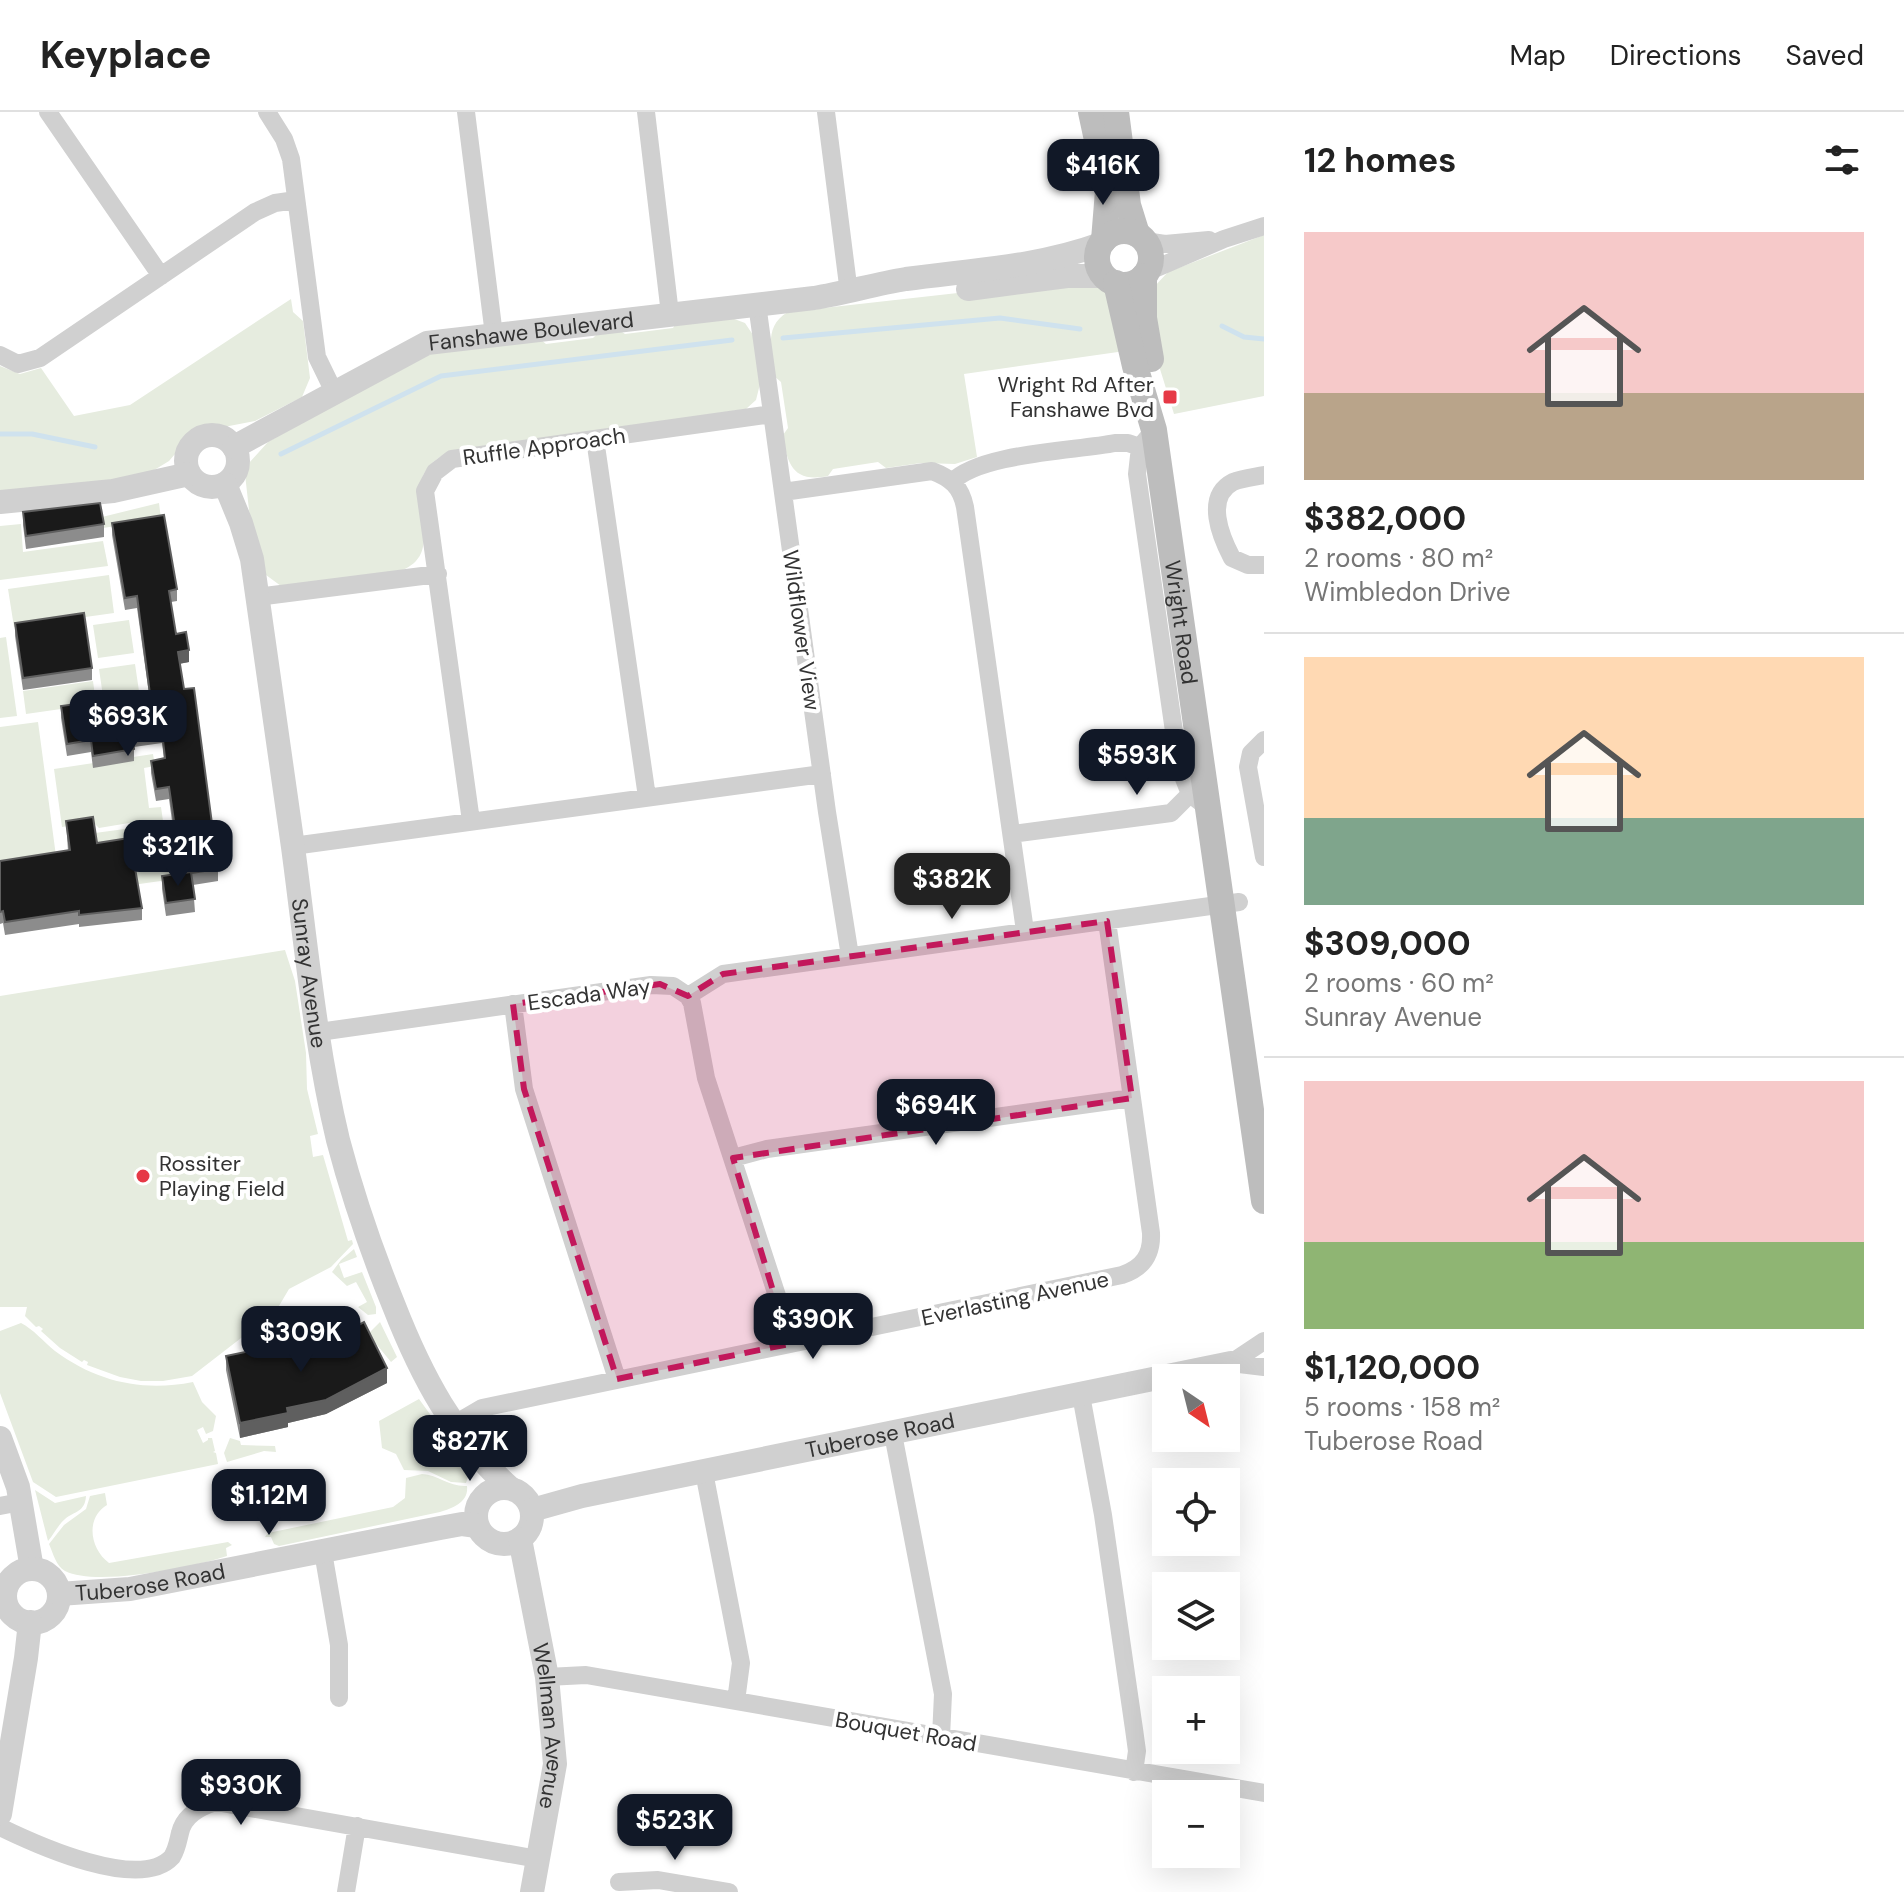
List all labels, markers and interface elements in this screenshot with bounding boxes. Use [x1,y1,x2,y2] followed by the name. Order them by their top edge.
[40,30,211,80] text: Keyplace
[1509,37,1566,74] text: Map
[1610,37,1742,74] text: Directions
[1786,37,1864,74] text: Saved
[1304,138,1456,183] text: 12 homes
[1820,138,1864,182] icon: filters
[1047,139,1159,207] pin: $416K
[1065,148,1141,182] text: $416K
[1512,284,1656,428] icon: home
[427,305,635,358] street label: Fanshawe Boulevard
[998,370,1154,424] place label: Wright Rd After Fanshawe Bvd
[1161,388,1179,406] marker: Wright Rd After Fanshawe Bvd
[461,421,627,472] street label: Ruffle Approach
[1304,496,1466,541] text: $382,000
[1304,541,1493,575] text: 2 rooms · 80 m²
[776,548,827,712] street label: Wildflower View
[1158,558,1204,686] street label: Wright Road
[1304,575,1511,609] text: Wimbledon Drive
[72,690,184,758] pin: $693K
[88,699,168,733] text: $693K
[1512,709,1656,853] icon: home
[1081,729,1193,797] pin: $593K
[1097,738,1177,772] text: $593K
[122,820,234,888] pin: $321K
[142,829,214,863] text: $321K
[896,853,1008,921] pin: $382K
[912,862,992,896] text: $382K
[285,897,334,1050] street label: Sunray Avenue
[1304,921,1471,966] text: $309,000
[1304,966,1494,1000] text: 2 rooms · 60 m²
[526,972,652,1017] street label: Escada Way
[1304,1000,1482,1034] text: Sunray Avenue
[880,1079,992,1147] pin: $694K
[895,1088,977,1122] text: $694K
[1512,1133,1656,1277] icon: home
[159,1149,285,1203] place label: Rossiter Playing Field
[134,1167,152,1185] marker: Rossiter Playing Field
[919,1264,1112,1333] street label: Everlasting Avenue
[757,1293,869,1361] pin: $390K
[772,1302,854,1336] text: $390K
[245,1306,357,1374] pin: $309K
[259,1315,343,1349] text: $309K
[1304,1345,1480,1390] text: $1,120,000
[1152,1364,1240,1452] north arrow
[1152,1364,1240,1868] map controls
[1304,1390,1500,1424] text: 5 rooms · 158 m²
[803,1406,957,1465] street label: Tuberose Road
[414,1415,526,1483] pin: $827K
[431,1424,509,1458] text: $827K
[1304,1424,1483,1458] text: Tuberose Road
[1152,1468,1240,1556] button: locate
[204,1469,334,1537] pin: $1.12M
[230,1478,308,1512] text: $1.12M
[74,1557,228,1608] street label: Tuberose Road
[1152,1572,1240,1660] button: layers
[526,1641,570,1811] street label: Wellman Avenue
[1152,1676,1240,1764] button: +
[833,1705,979,1758] street label: Bouquet Road
[185,1759,297,1827] pin: $930K
[200,1768,283,1802] text: $930K
[1152,1780,1240,1868] button: −
[619,1794,731,1862] pin: $523K
[635,1803,715,1837] text: $523K

